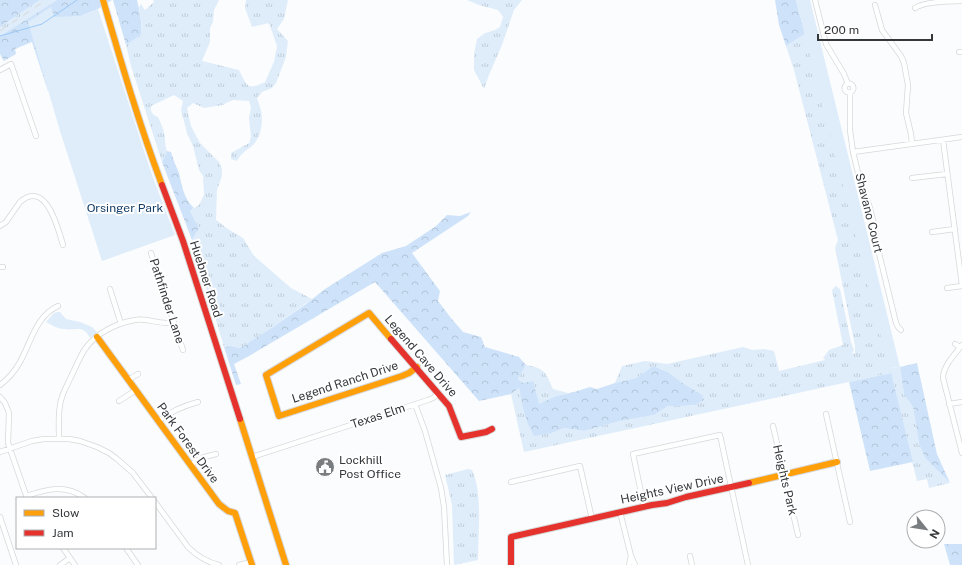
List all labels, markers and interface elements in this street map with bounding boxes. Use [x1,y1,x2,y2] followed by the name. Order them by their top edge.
[818,16,932,42] scale bar
[824,23,859,37] text: 200 m
[852,172,886,255] street label: Shavano Court
[87,201,164,215] park label: Orsinger Park
[187,239,225,319] street label: Huebner Road
[147,257,187,345] street label: Pathfinder Lane
[382,312,460,400] street label: Legend Cave Drive
[290,358,400,406] street label: Legend Ranch Drive
[154,400,222,486] street label: Park Forest Drive
[349,401,407,431] street label: Texas Elm
[770,443,800,517] street label: Heights Park
[339,453,401,481] place label: Lockhill Post Office
[314,456,336,478] public building icon: Lockhill Post Office
[619,471,725,507] street label: Heights View Drive
[16,497,156,549] legend
[52,506,80,520] text: Slow
[906,509,946,549] north arrow
[52,526,74,540] text: Jam
[927,527,942,541] text: N

